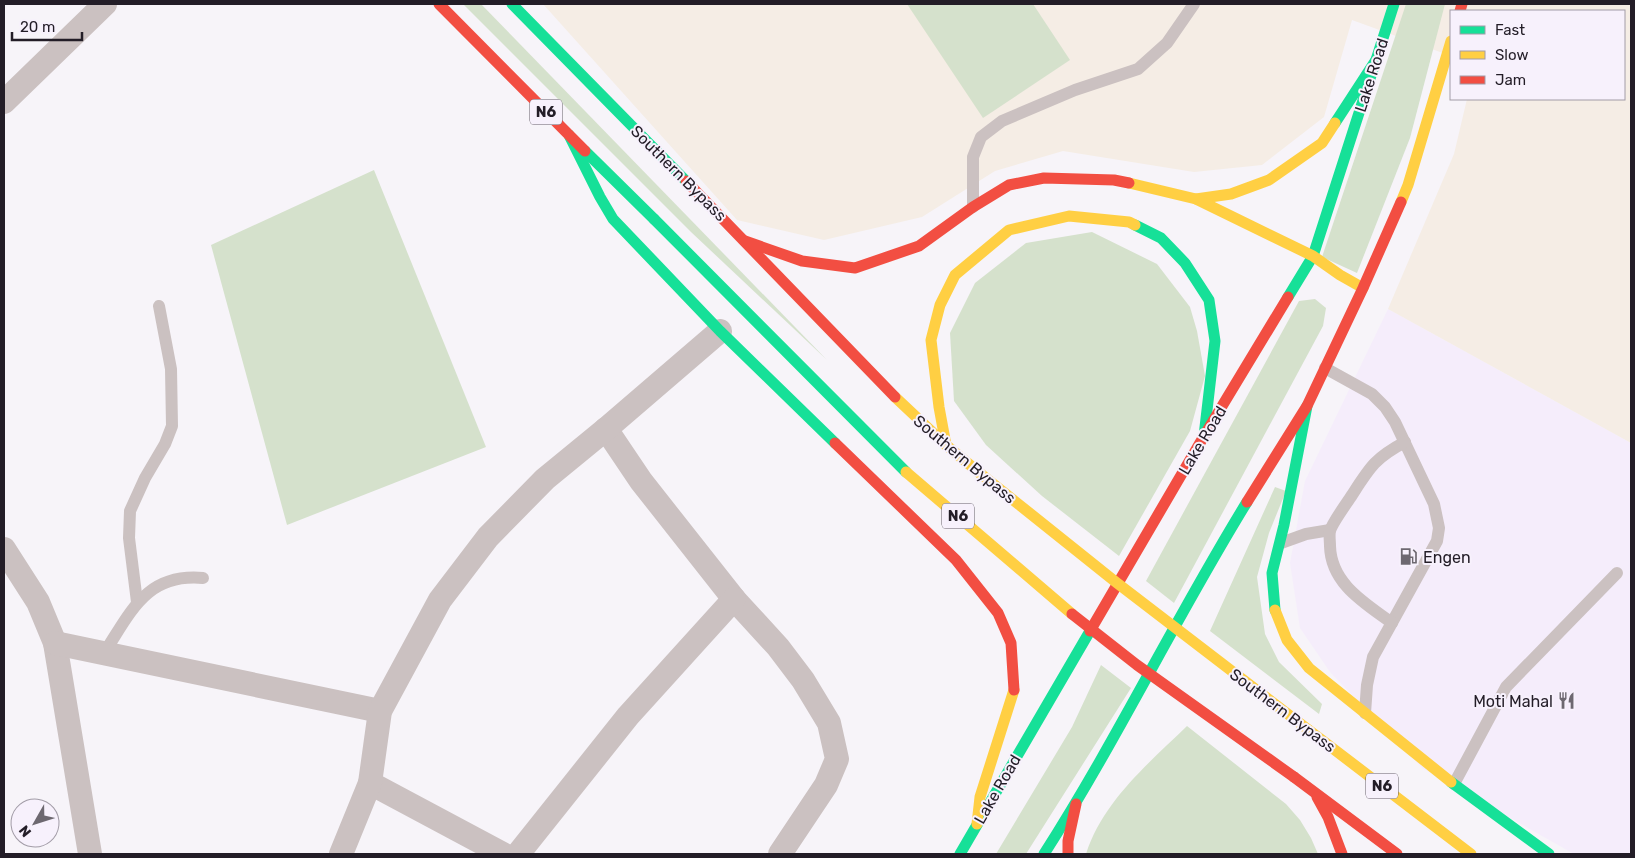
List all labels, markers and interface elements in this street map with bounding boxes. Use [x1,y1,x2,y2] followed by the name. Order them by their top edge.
[12,10,82,42] scale bar
[1450,10,1625,100] legend
[20,18,55,36] text: 20 m
[1495,21,1525,39] text: Fast
[1351,36,1392,114] street label: Lake Road
[1495,46,1528,64] text: Slow
[1495,71,1526,89] text: Jam
[530,100,562,124] road number: N6
[627,122,730,225] street label: Southern Bypass
[1175,403,1230,478] street label: Lake Road
[910,411,1020,508] street label: Southern Bypass
[942,504,974,528] road number: N6
[1399,547,1419,567] fuel station icon: Engen
[1423,548,1471,567] place label: Engen
[1226,664,1339,756] street label: Southern Bypass
[1557,691,1577,711] restaurant icon: Moti Mahal
[1473,692,1553,711] place label: Moti Mahal
[970,751,1025,827] street label: Lake Road
[1366,774,1398,798] road number: N6
[10,798,60,848] north arrow
[16,822,35,840] text: N

